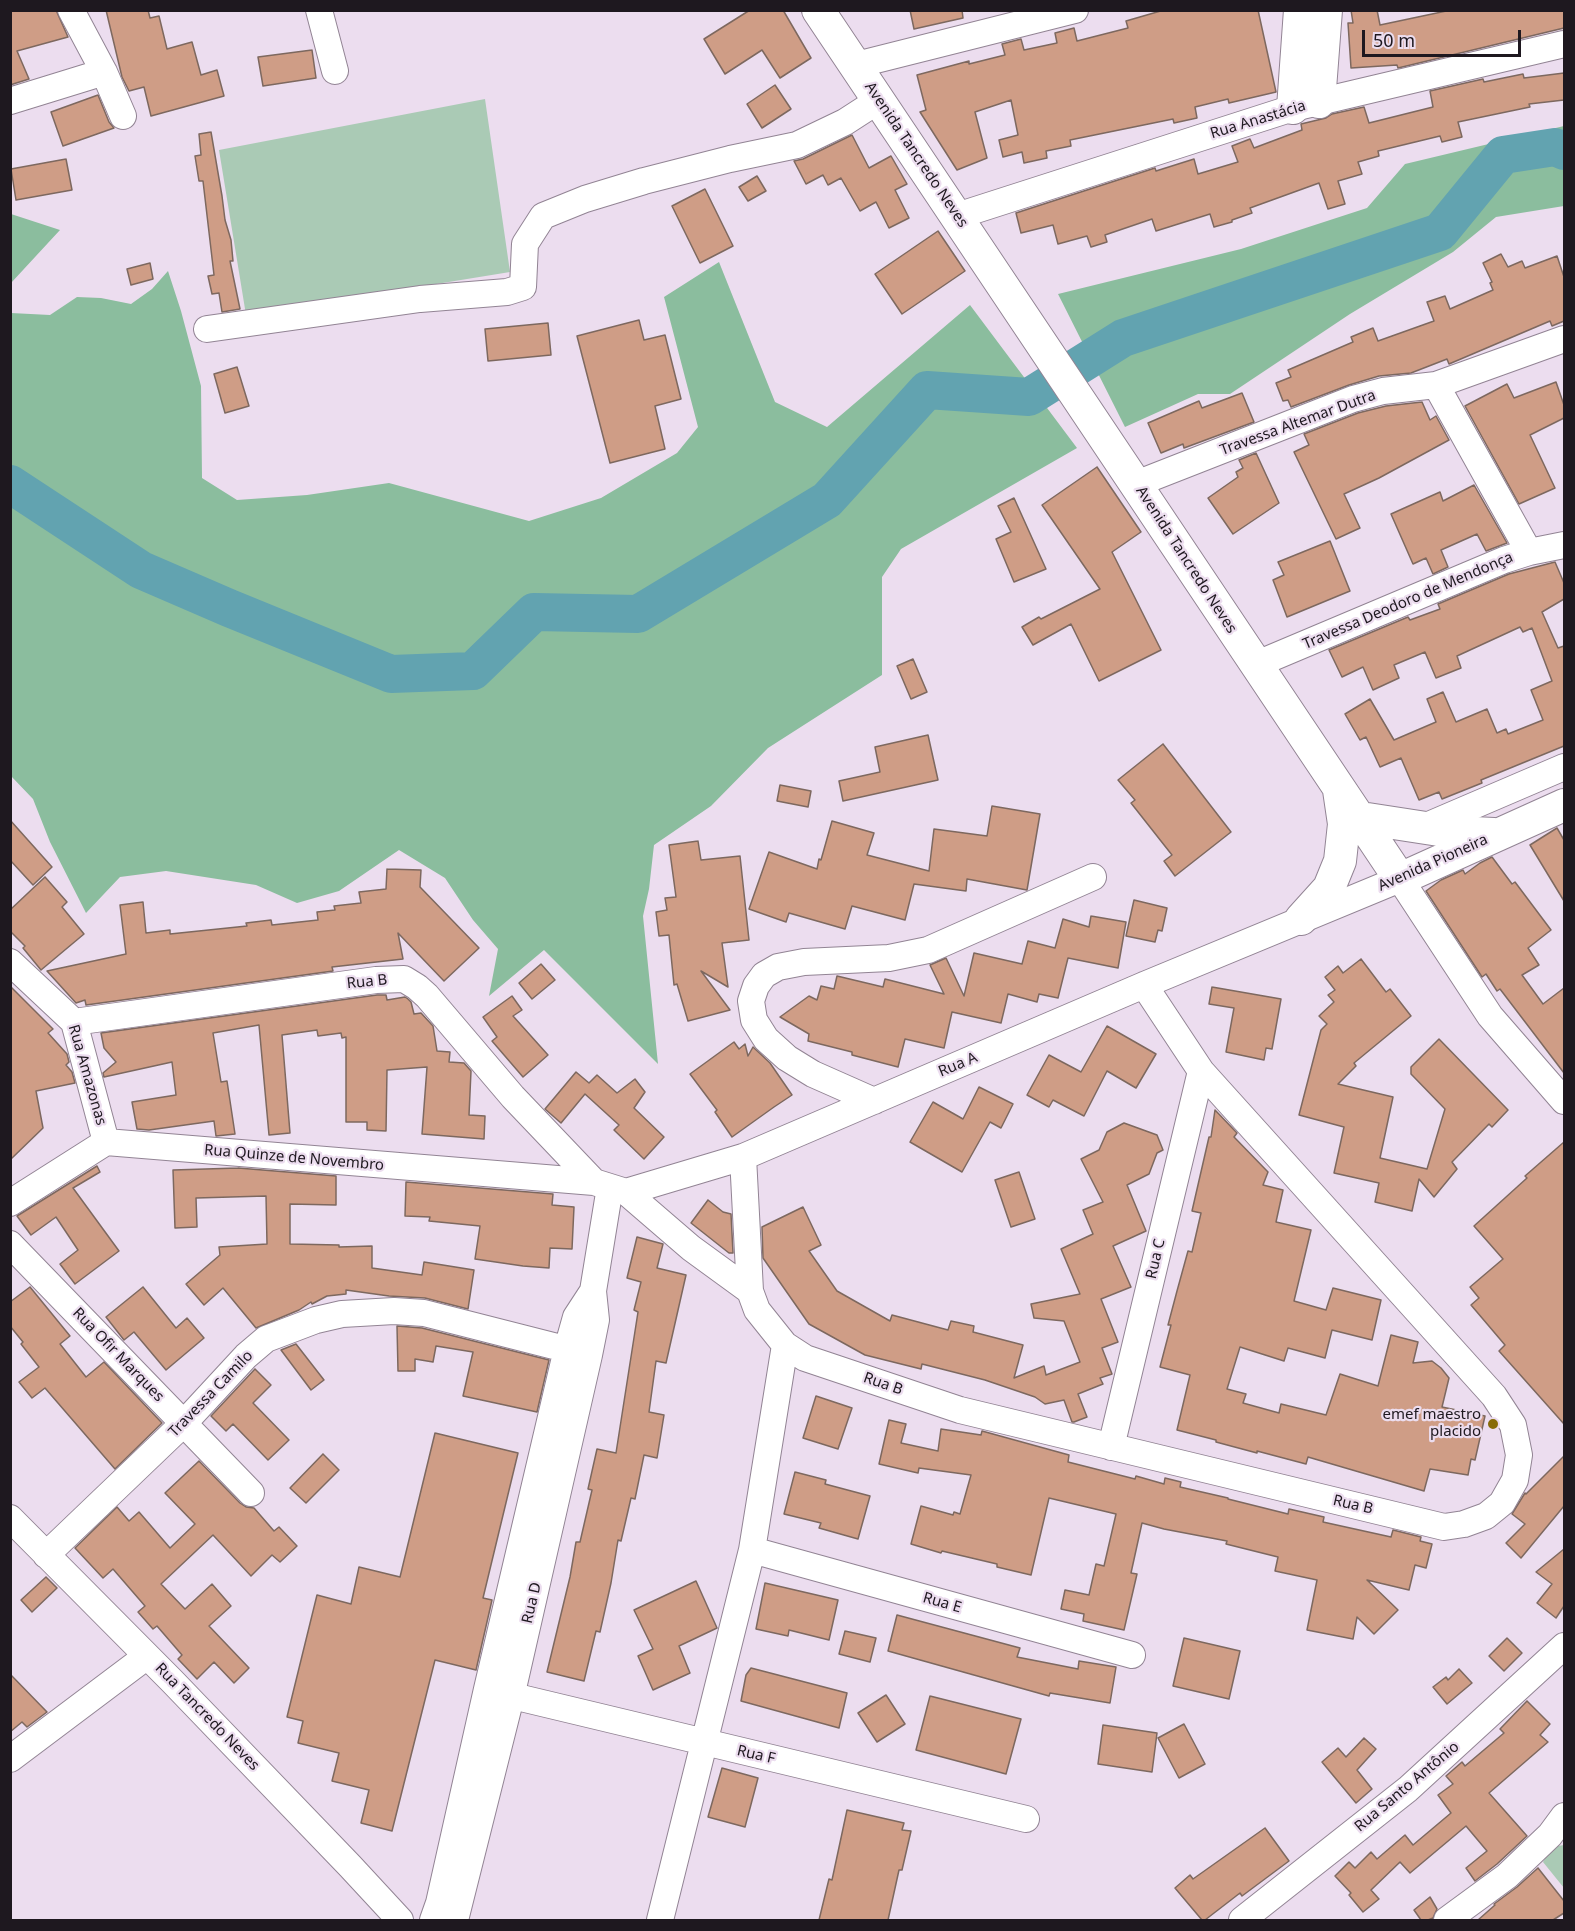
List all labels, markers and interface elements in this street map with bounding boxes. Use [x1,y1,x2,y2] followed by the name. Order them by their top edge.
[1365,18,1524,56] scale bar
[1373,28,1415,52] text: 50 m
[861,79,971,231] street label: Avenida Tancredo Neves
[1208,97,1308,143] street label: Rua Anastácia
[1218,386,1378,460] street label: Travessa Altemar Dutra
[1132,483,1240,637] street label: Avenida Tancredo Neves
[1300,548,1516,654] street label: Travessa Deodoro de Mendonça
[1375,831,1491,895] street label: Avenida Pioneira
[346,971,388,993] street label: Rua B
[64,1023,110,1127] street label: Rua Amazonas
[936,1049,980,1081] street label: Rua A
[203,1141,385,1175] street label: Rua Quinze de Novembro
[1143,1237,1169,1281] street label: Rua C
[69,1304,167,1406] street label: Rua Ofir Marques
[165,1347,257,1441] street label: Travessa Camilo
[861,1369,905,1399] street label: Rua B
[1383,1406,1481,1441] place label: emef maestro placido
[1486,1417,1500,1431] marker: emef maestro placido
[1331,1492,1375,1518] street label: Rua B
[519,1581,545,1625] street label: Rua D
[921,1589,963,1617] street label: Rua E
[151,1660,263,1774] street label: Rua Tancredo Neves
[1351,1738,1463,1836] street label: Rua Santo Antônio
[735,1742,777,1768] street label: Rua F

